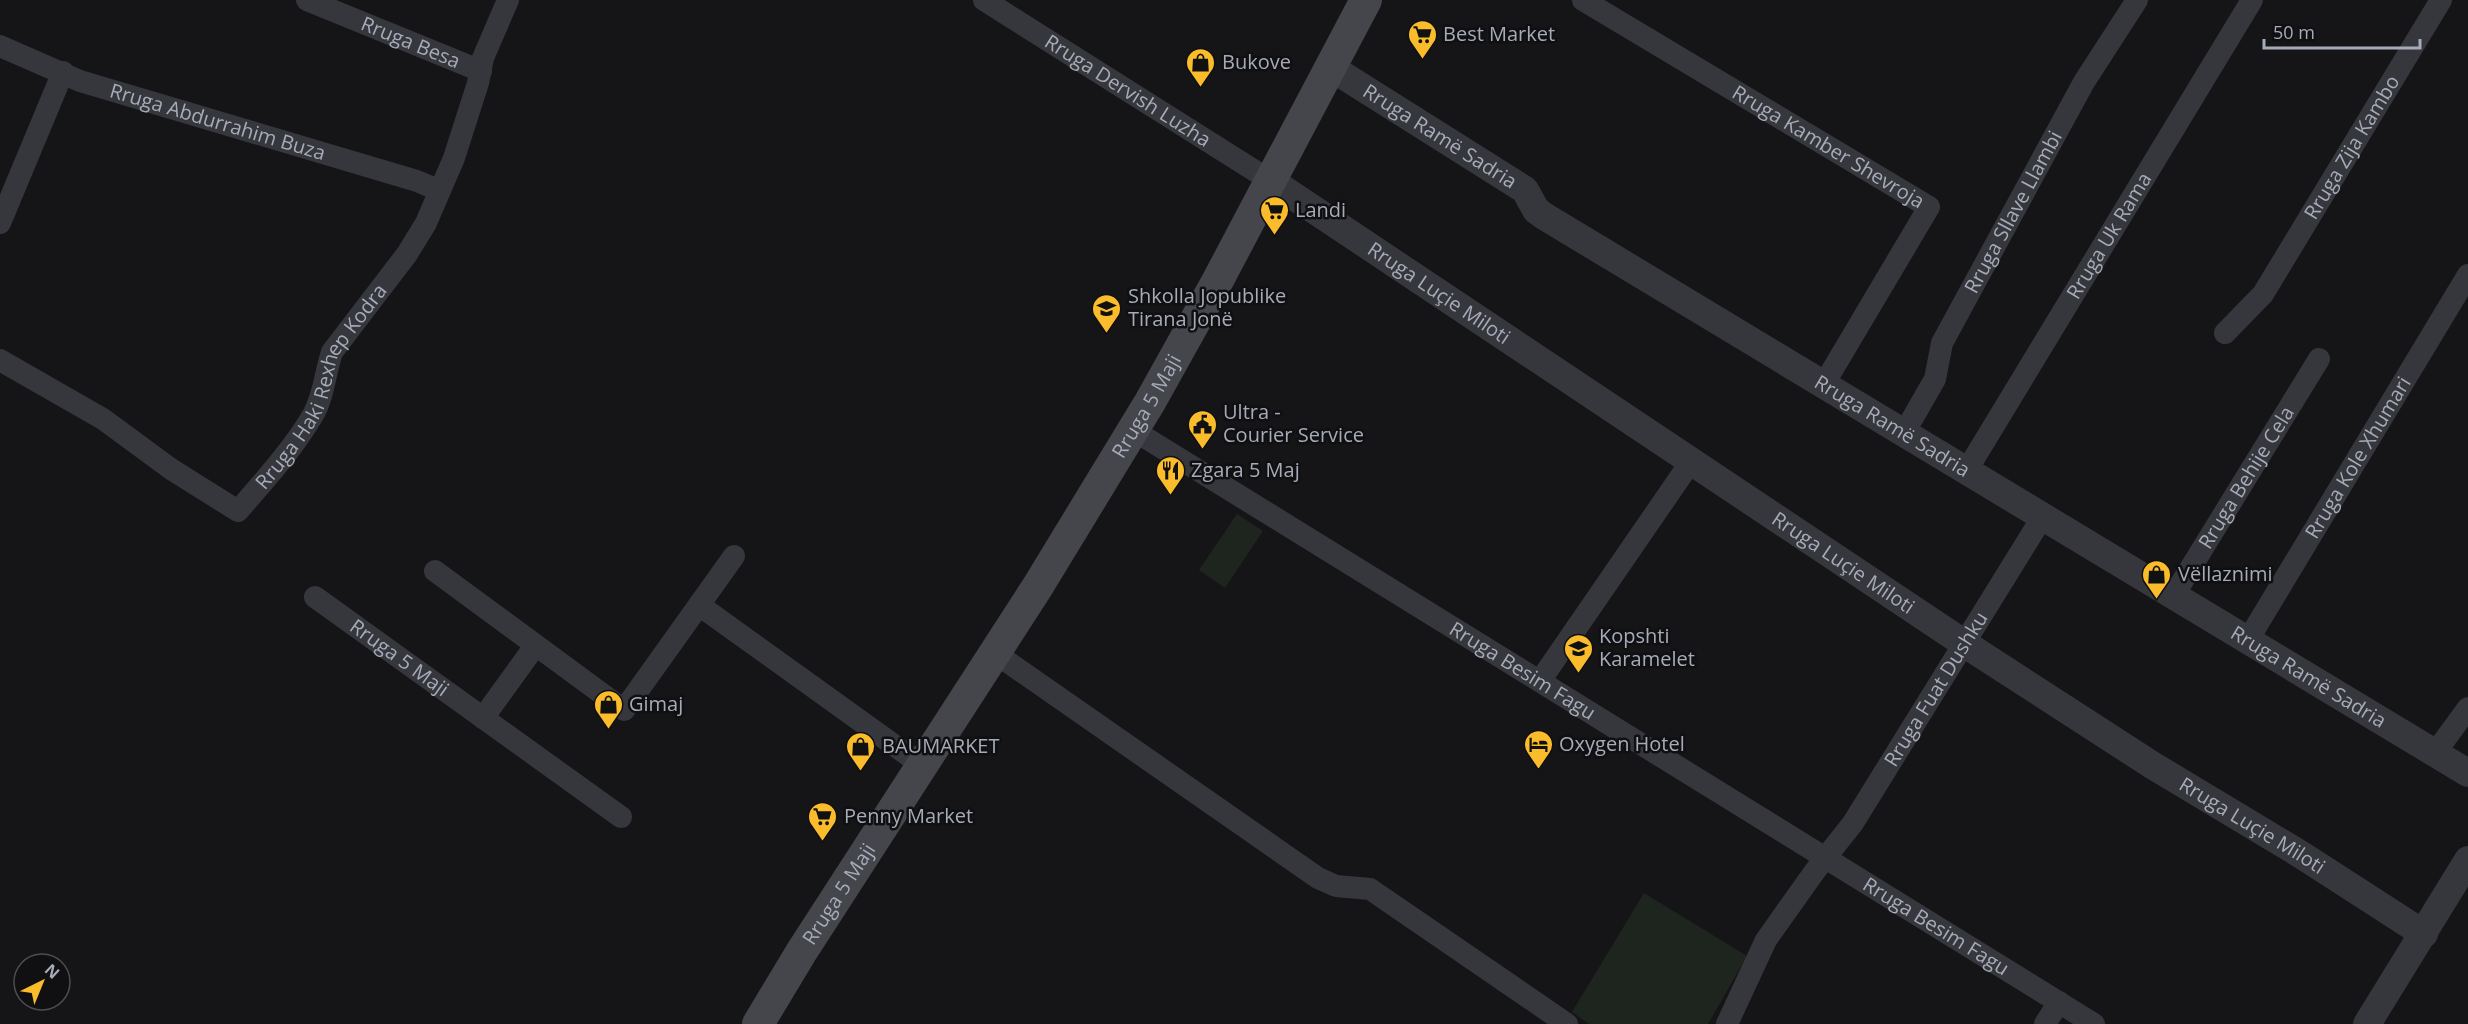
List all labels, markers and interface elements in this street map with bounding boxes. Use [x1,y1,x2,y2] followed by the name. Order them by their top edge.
[357,10,465,74] street label: Rruga Besa
[2264,12,2420,50] scale bar
[1406,18,1438,60] supermarket icon: Best Market
[1443,20,1555,47] place label: Best Market
[2273,20,2315,44] text: 50 m
[1040,28,1216,153] street label: Rruga Dervish Luzha
[1185,46,1217,88] shop icon: Bukove
[1222,48,1291,75] place label: Bukove
[2297,70,2405,224] street label: Rruga Zija Kambo
[107,77,329,166] street label: Rruga Abdurrahim Buza
[1358,77,1522,195] street label: Rruga Ramë Sadria
[1728,78,1930,214] street label: Rruga Kamber Shevroja
[1958,126,2068,298] street label: Rruga Sllave Llambi
[2060,167,2157,304] street label: Rruga Uk Rama
[1258,194,1290,236] supermarket icon: Landi
[1295,196,1346,223] place label: Landi
[1363,235,1516,350] street label: Rruga Luçie Miloti
[249,278,393,495] street label: Rruga Haki Rexhep Kodra
[1128,282,1286,332] place label: Shkolla Jopublike Tirana Jonë
[1091,292,1123,334] school or university icon: Shkolla Jopublike Tirana Jonë
[1105,349,1187,463] street label: Rruga 5 Maji
[1810,368,1975,483] street label: Rruga Ramë Sadria
[2298,371,2417,543] street label: Rruga Kole Xhumari
[1223,398,1364,448] place label: Ultra - Courier Service
[2192,401,2300,554] street label: Rruga Behije Cela
[1186,408,1218,450] public building icon: Ultra - Courier Service
[1154,454,1186,496] restaurant icon: Zgara 5 Maj
[1191,456,1300,483] place label: Zgara 5 Maj
[1767,505,1920,620] street label: Rruga Luçie Miloti
[2141,558,2173,600] shop icon: Vëllaznimi
[2178,560,2273,587] place label: Vëllaznimi
[1877,606,1994,771] street label: Rruga Fuat Dushku
[345,613,455,702] street label: Rruga 5 Maji
[1445,615,1601,726] street label: Rruga Besim Fagu
[2226,619,2392,734] street label: Rruga Ramë Sadria
[1599,622,1695,672] place label: Kopshti Karamelet
[1562,632,1594,674] school or university icon: Kopshti Karamelet
[592,688,624,730] shop icon: Gimaj
[629,690,683,717] place label: Gimaj
[1522,728,1554,770] hotel icon: Oxygen Hotel
[845,730,877,772] shop icon: BAUMARKET
[1559,730,1685,757] place label: Oxygen Hotel
[882,732,1000,759] place label: BAUMARKET
[2174,770,2331,880] street label: Rruga Luçie Miloti
[807,800,839,842] supermarket icon: Penny Market
[844,802,973,829] place label: Penny Market
[796,838,881,950] street label: Rruga 5 Maji
[1858,871,2014,981] street label: Rruga Besim Fagu
[12,952,72,1012] north arrow
[40,959,64,984] text: N

